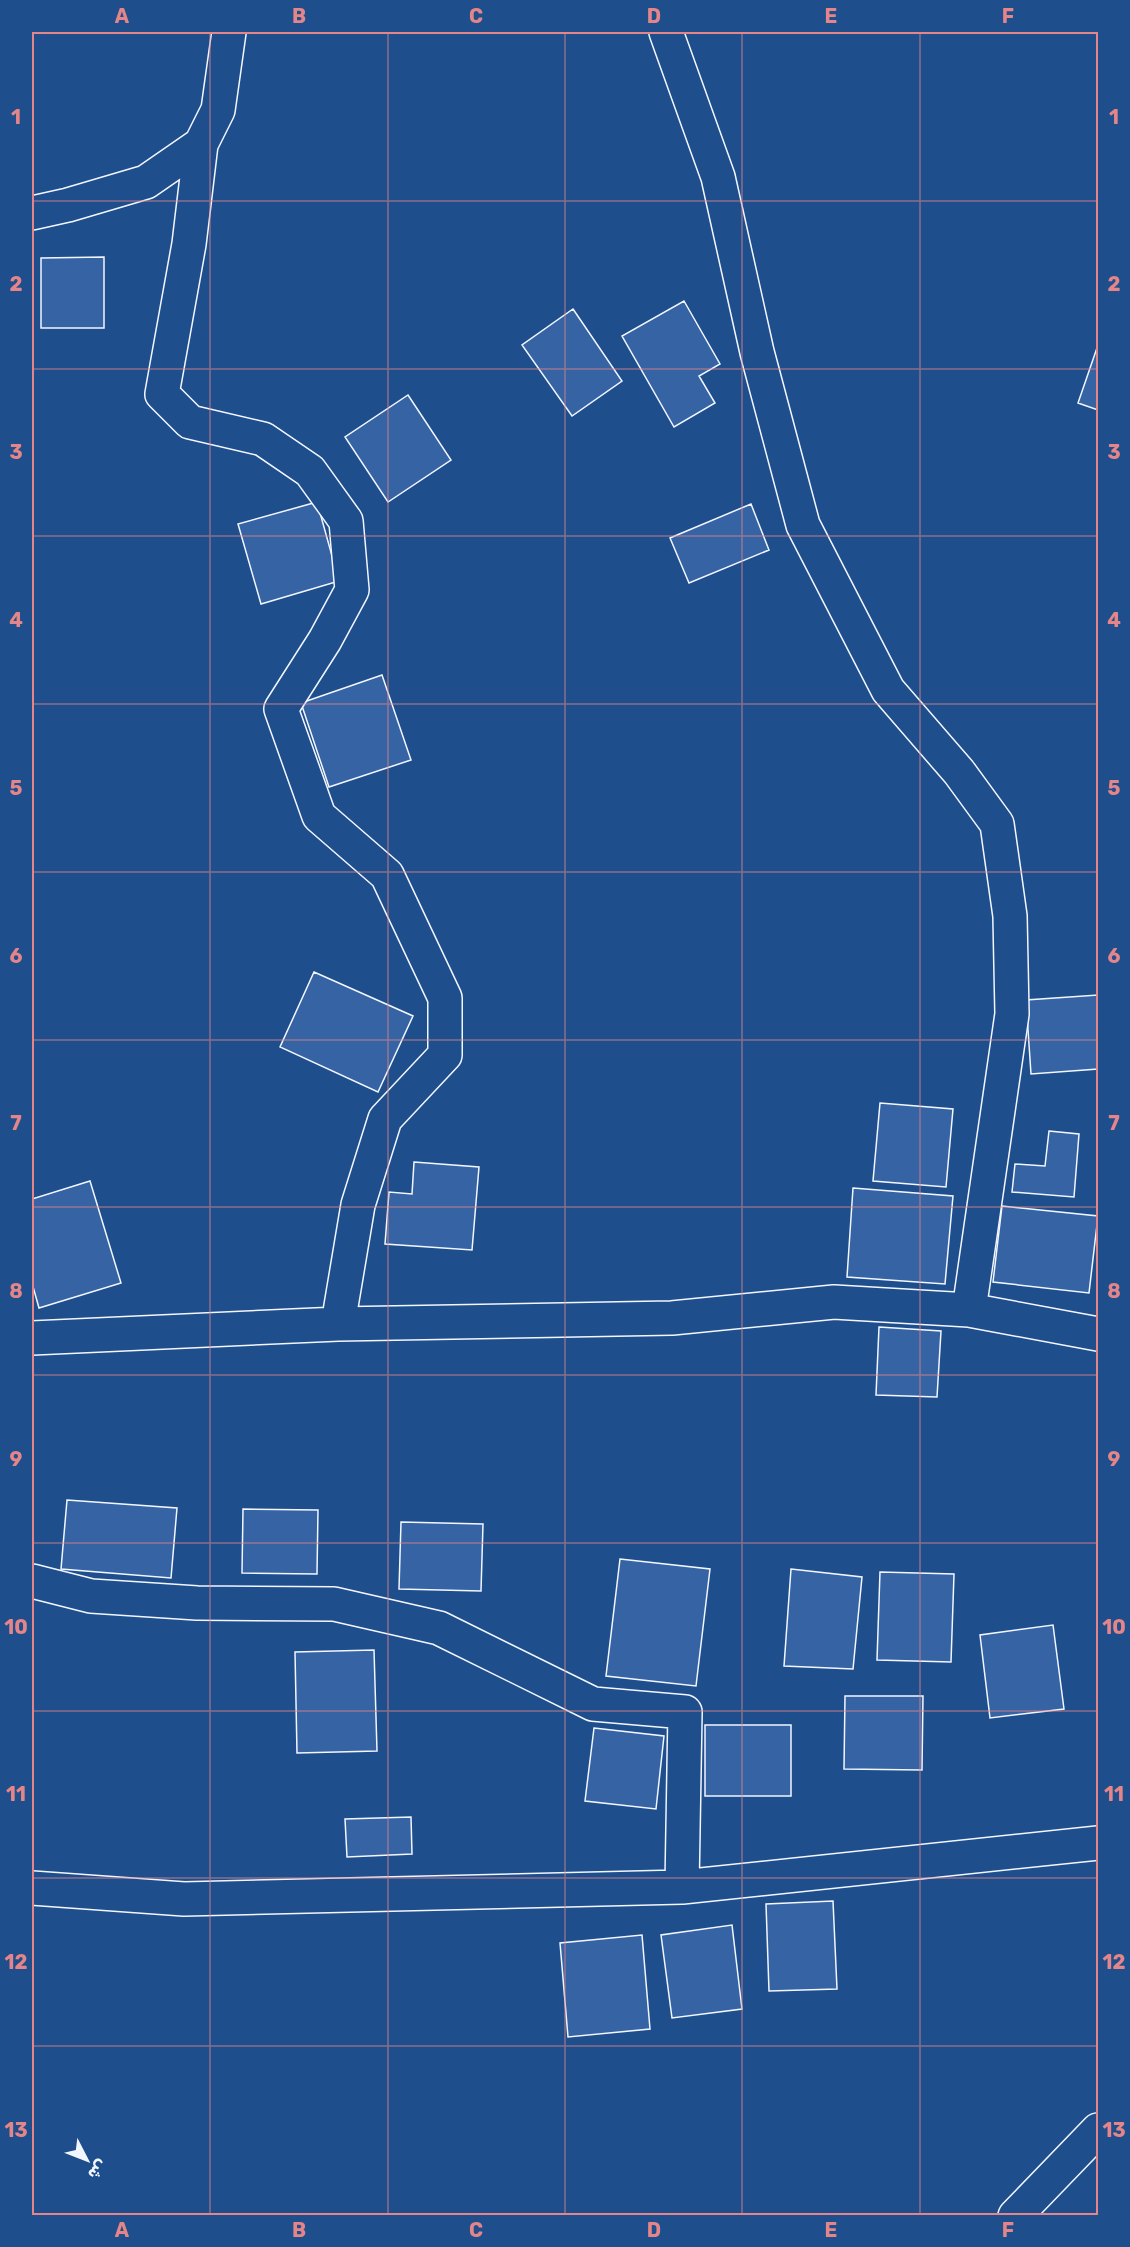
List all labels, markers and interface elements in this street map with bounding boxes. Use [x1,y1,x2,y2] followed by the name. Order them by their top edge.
[115,4,130,28] text: A
[292,4,306,28] text: B
[469,4,483,28] text: C
[647,4,661,28] text: D
[825,4,837,28] text: E
[1002,4,1014,28] text: F
[11,105,21,129] text: 1
[1109,105,1119,129] text: 1
[10,272,23,296] text: 2
[1108,272,1121,296] text: 2
[9,440,23,464] text: 3
[1107,440,1121,464] text: 3
[9,608,23,632] text: 4
[1107,608,1121,632] text: 4
[10,776,23,800] text: 5
[1108,776,1121,800] text: 5
[9,944,23,968] text: 6
[1107,944,1121,968] text: 6
[10,1111,22,1135] text: 7
[1108,1111,1120,1135] text: 7
[9,1279,23,1303] text: 8
[1107,1279,1121,1303] text: 8
[10,1447,23,1471] text: 9
[1108,1447,1121,1471] text: 9
[4,1615,28,1639] text: 10
[1102,1615,1126,1639] text: 10
[6,1782,26,1806] text: 11
[1104,1782,1124,1806] text: 11
[5,1950,27,1974] text: 12
[1103,1950,1125,1974] text: 12
[4,2118,28,2142] text: 13
[1102,2118,1126,2142] text: 13
[57,2130,117,2190] north arrow
[84,2156,112,2184] text: ش
[115,2218,130,2242] text: A
[292,2218,306,2242] text: B
[469,2218,483,2242] text: C
[647,2218,661,2242] text: D
[825,2218,837,2242] text: E
[1002,2218,1014,2242] text: F

